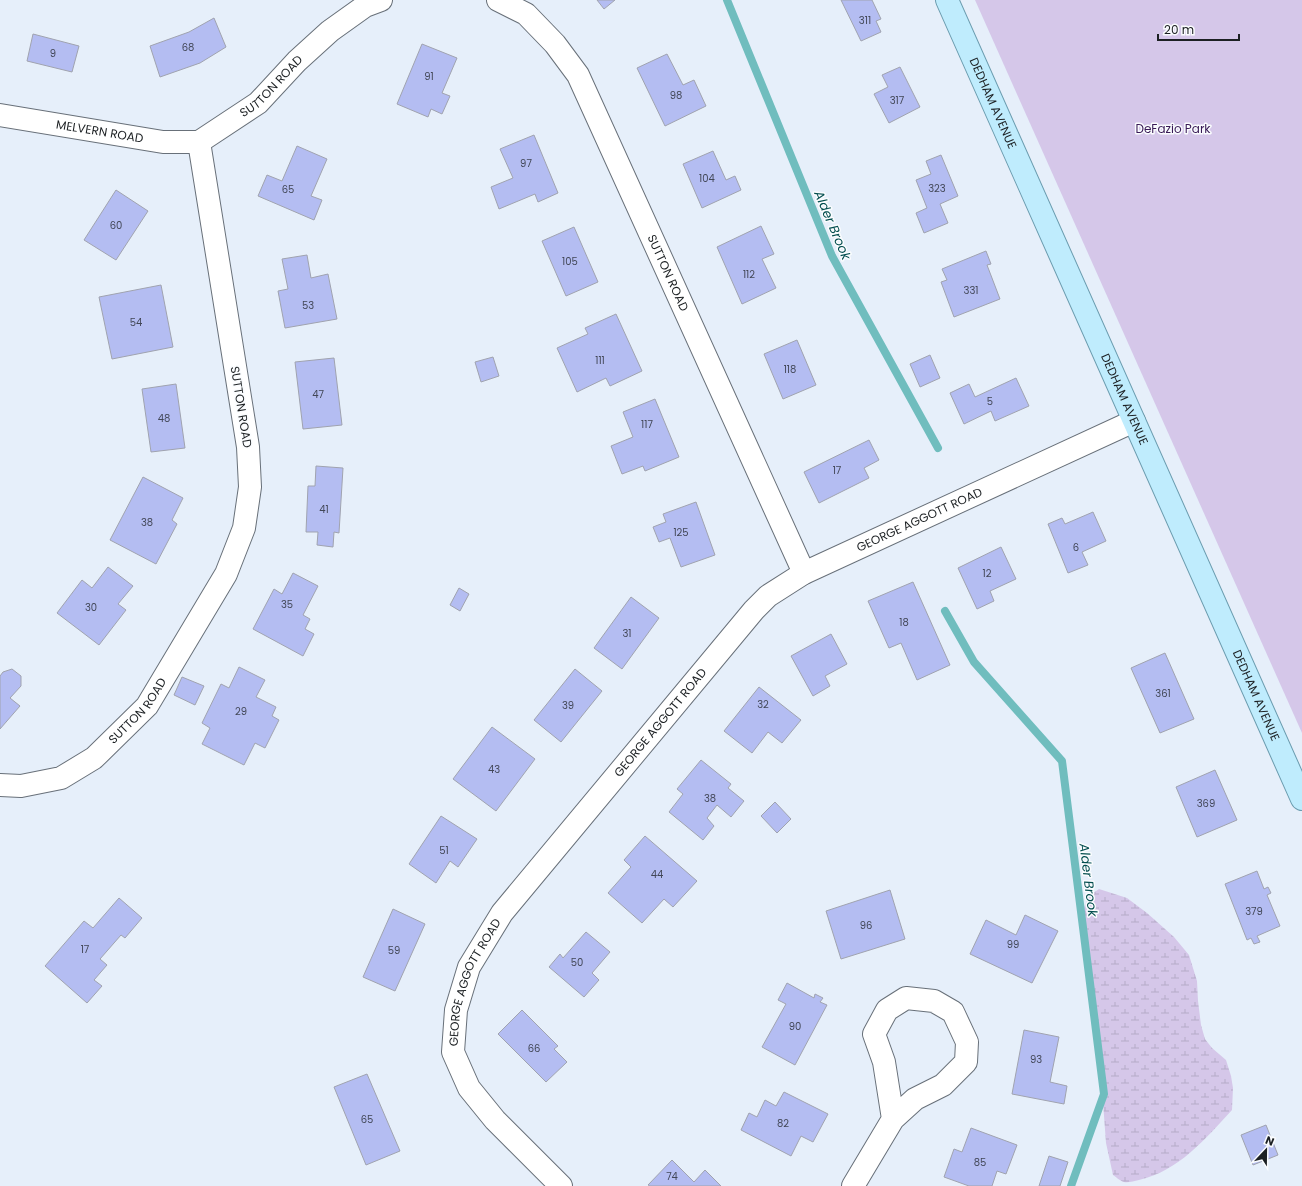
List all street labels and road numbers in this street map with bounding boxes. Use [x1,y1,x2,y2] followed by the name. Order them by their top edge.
[236,51,306,121] street label: SUTTON ROAD
[966,55,1021,151] street label: DEDHAM AVENUE
[55,115,145,147] street label: MELVERN ROAD
[643,232,693,314] street label: SUTTON ROAD
[1097,351,1153,447] street label: DEDHAM AVENUE
[227,365,256,449] street label: SUTTON ROAD
[854,483,985,556] street label: GEORGE AGGOTT ROAD
[1229,647,1284,744] street label: DEDHAM AVENUE
[610,664,710,780] street label: GEORGE AGGOTT ROAD
[104,674,170,747] street label: SUTTON ROAD
[444,915,505,1047] street label: GEORGE AGGOTT ROAD

